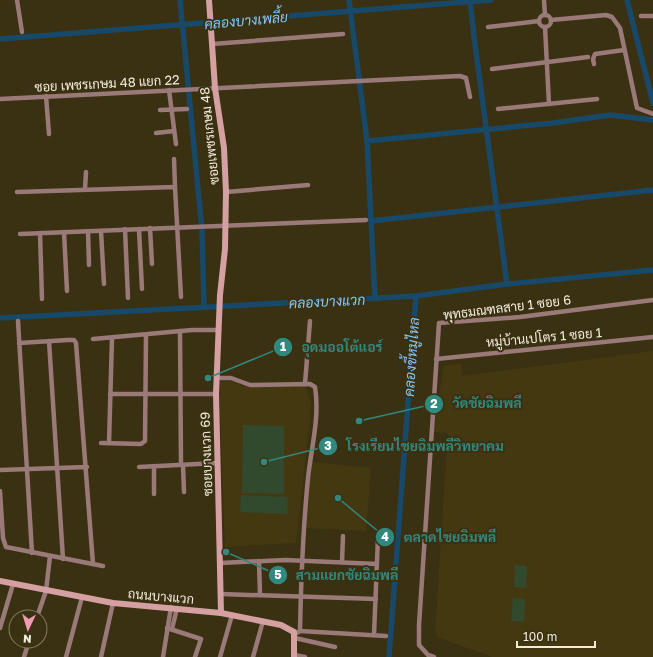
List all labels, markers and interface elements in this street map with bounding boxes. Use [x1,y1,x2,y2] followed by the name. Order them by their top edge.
[203,4,289,32] water label: คลองบางเพลี้ย
[34,71,180,95] street label: ซอย เพชรเกษม 48 แยก 22
[196,86,222,186] street label: ซอยเพชรเกษม 48
[288,291,366,311] water label: คลองบางแวก
[442,291,572,325] street label: พุทธมณฑลสาย 1 ซอย 6
[396,317,424,397] water label: คลองขี้หมูไหล
[485,323,603,352] street label: หมู่บ้านเปโตร 1 ซอย 1
[273,334,391,360] callout: อุดมออโต้แอร์
[301,338,384,358] text: อุดมออโต้แอร์
[280,339,286,354] text: 1
[424,391,529,417] callout: วัดชัยฉิมพลี
[452,394,522,411] text: วัดชัยฉิมพลี
[430,396,438,411] text: 2
[197,411,215,496] street label: ซอยบางแวก 69
[318,433,512,459] callout: โรงเรียนไชยฉิมพลีวิทยาคม
[345,437,504,454] text: โรงเรียนไชยฉิมพลีวิทยาคม
[324,438,332,453] text: 3
[375,524,504,550] callout: ตลาดไชยฉิมพลี
[404,528,496,545] text: ตลาดไชยฉิมพลี
[381,529,389,544] text: 4
[268,562,407,588] callout: สามแยกชัยฉิมพลี
[296,566,399,583] text: สามแยกชัยฉิมพลี
[274,567,282,582] text: 5
[127,585,195,607] street label: ถนนบางแวก
[8,609,48,649] north arrow
[517,623,595,649] scale bar
[523,629,557,644] text: 100 m
[23,633,32,646] text: N

